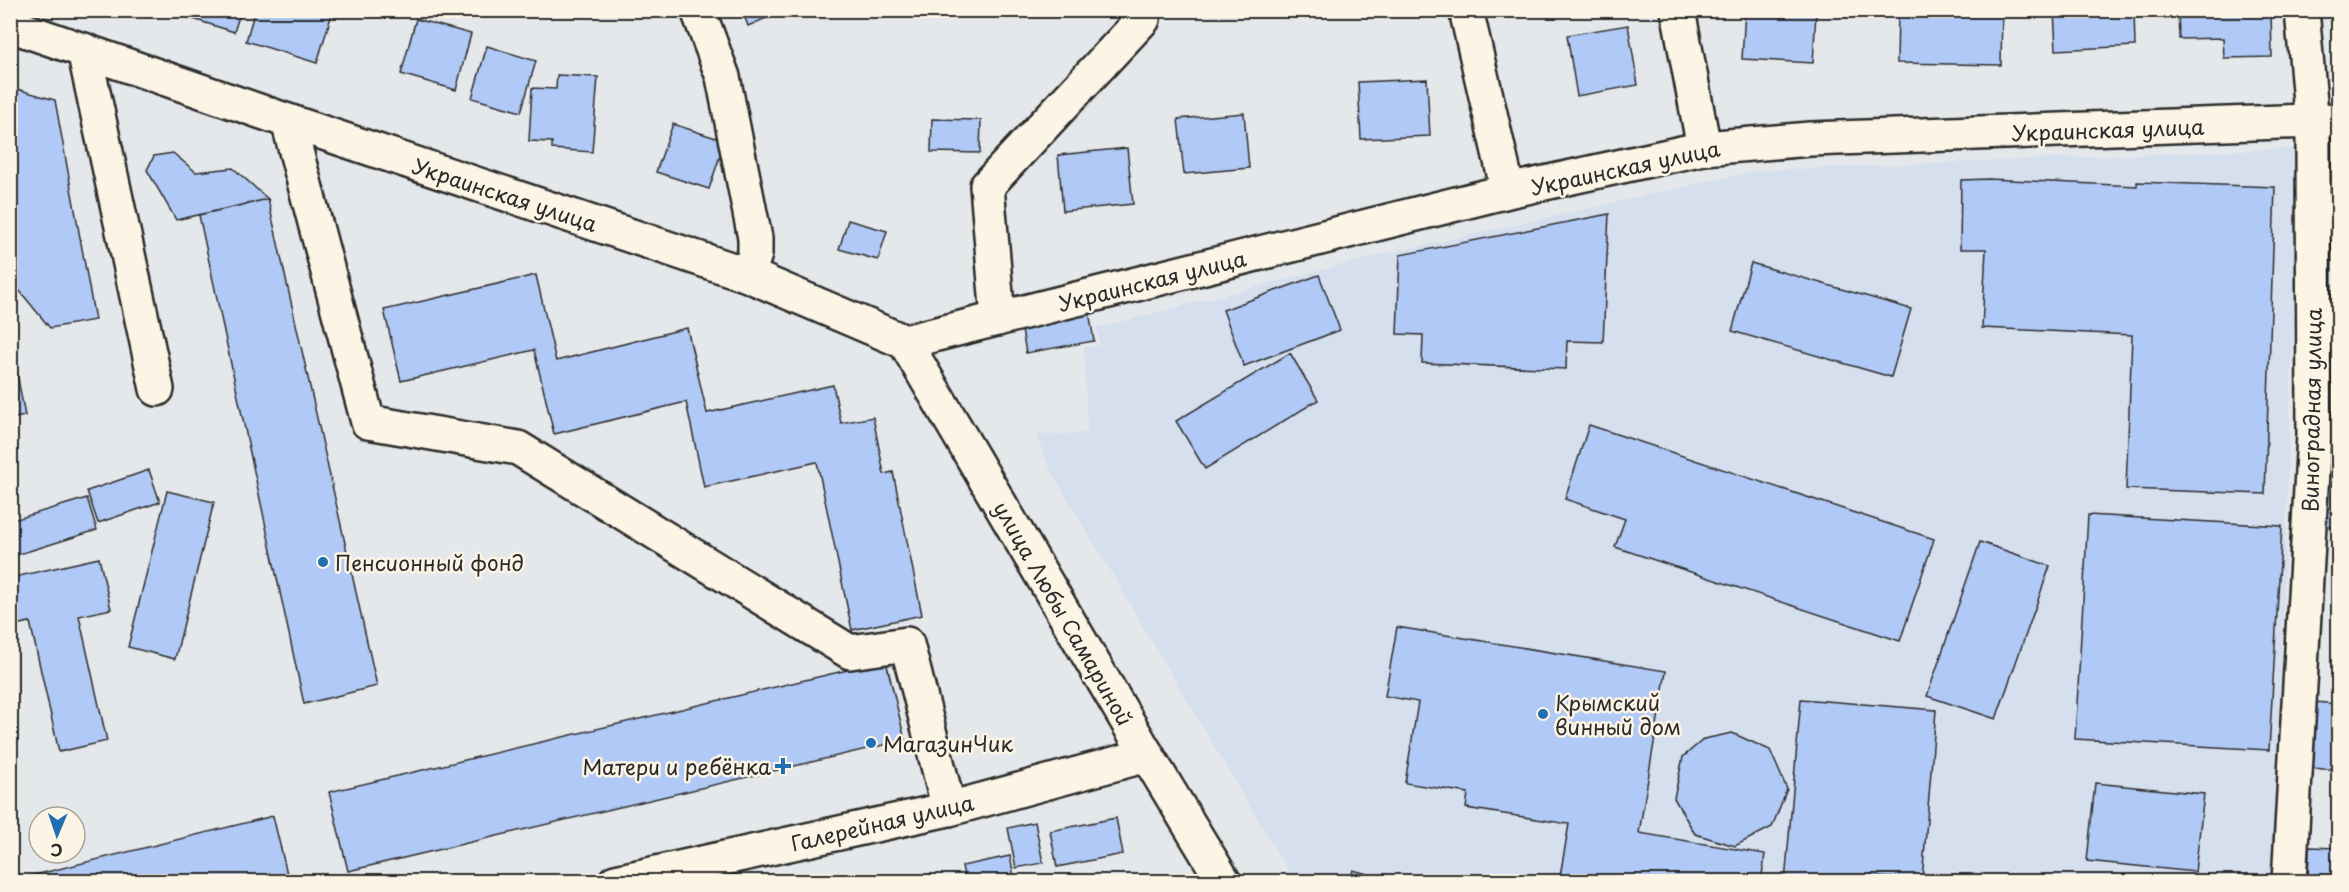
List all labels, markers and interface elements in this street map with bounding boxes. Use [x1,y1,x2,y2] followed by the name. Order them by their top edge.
[2011,110,2206,148] street label: Украинская улица
[1527,131,1723,203] street label: Украинская улица
[408,149,602,239] street label: Украинская улица
[1055,241,1250,319] street label: Украинская улица
[2293,307,2329,513] street label: Виноградная улица
[986,495,1142,731] street label: улица Любы Самариной
[335,546,524,578] place label: Пенсионный фонд
[316,555,330,569] marker: Пенсионный фонд
[1555,686,1681,742] place label: Крымский винный дом
[1536,707,1550,721] marker: Крымский винный дом
[883,727,1013,759] place label: МагазинЧик
[864,736,878,750] marker: МагазинЧик
[582,750,771,782] place label: Матери и ребёнка
[776,759,790,773] marker: Матери и ребёнка
[787,785,978,859] street label: Галерейная улица
[27,805,87,865] north arrow
[50,839,63,863] text: С

